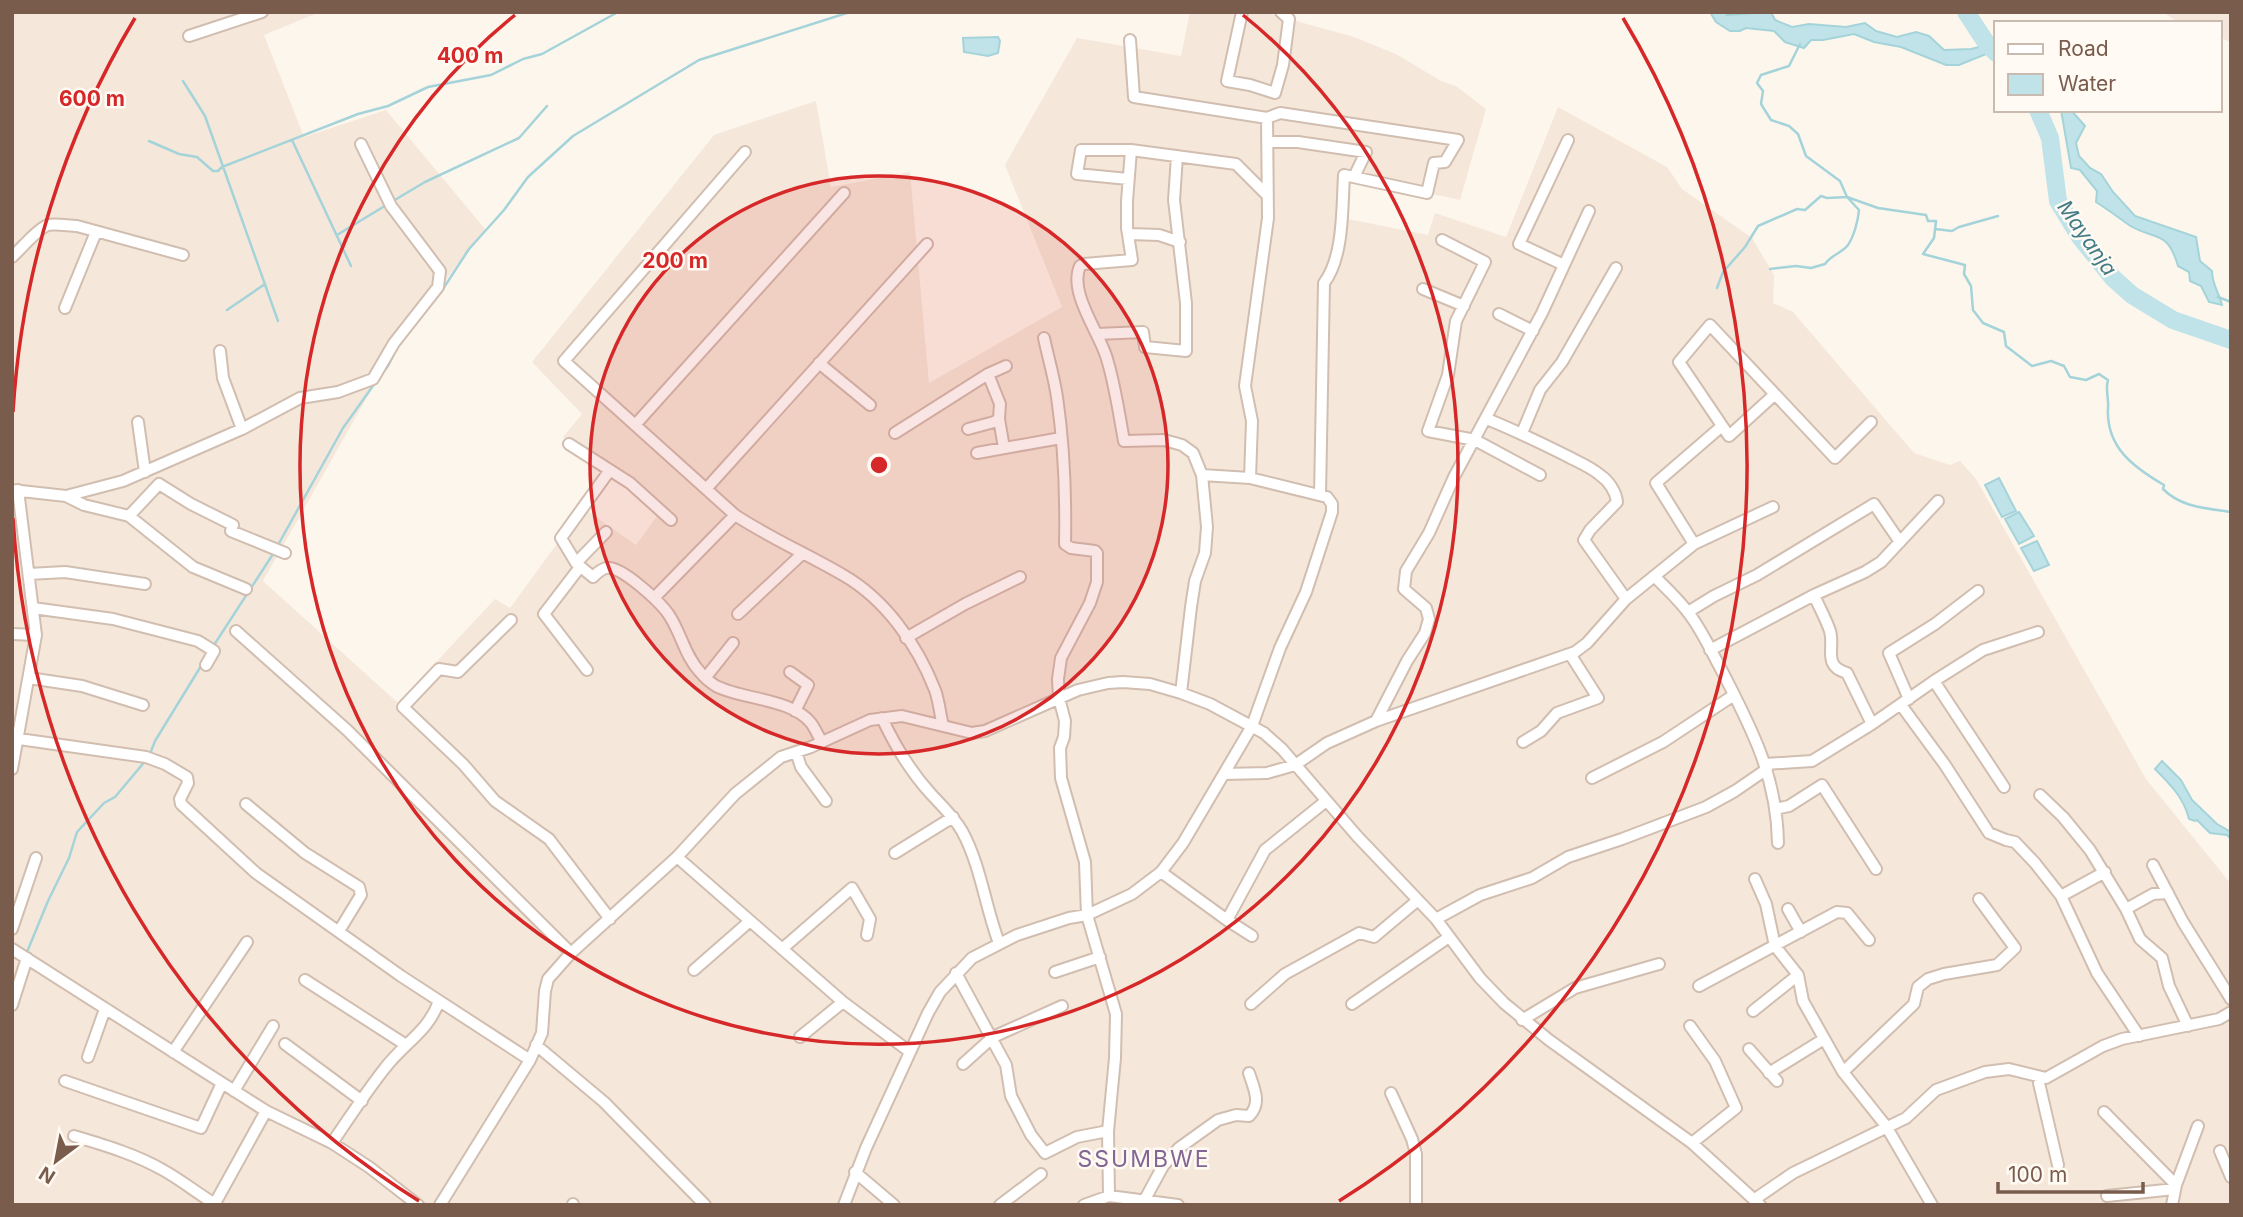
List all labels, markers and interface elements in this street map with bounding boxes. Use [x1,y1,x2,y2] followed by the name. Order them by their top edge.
[1994,21,2222,112] legend
[2058,36,2109,61] text: Road
[437,43,503,68] text: 400 m
[2058,71,2116,96] text: Water
[59,86,125,111] text: 600 m
[2052,195,2122,280] water label: Mayanja
[642,248,708,273] text: 200 m
[867,453,891,477] centre of rings
[21,1126,91,1196] north arrow
[1078,1145,1210,1173] district label: SSUMBWE
[1998,1150,2143,1194] scale bar
[35,1161,59,1189] text: N
[2008,1162,2067,1187] text: 100 m

